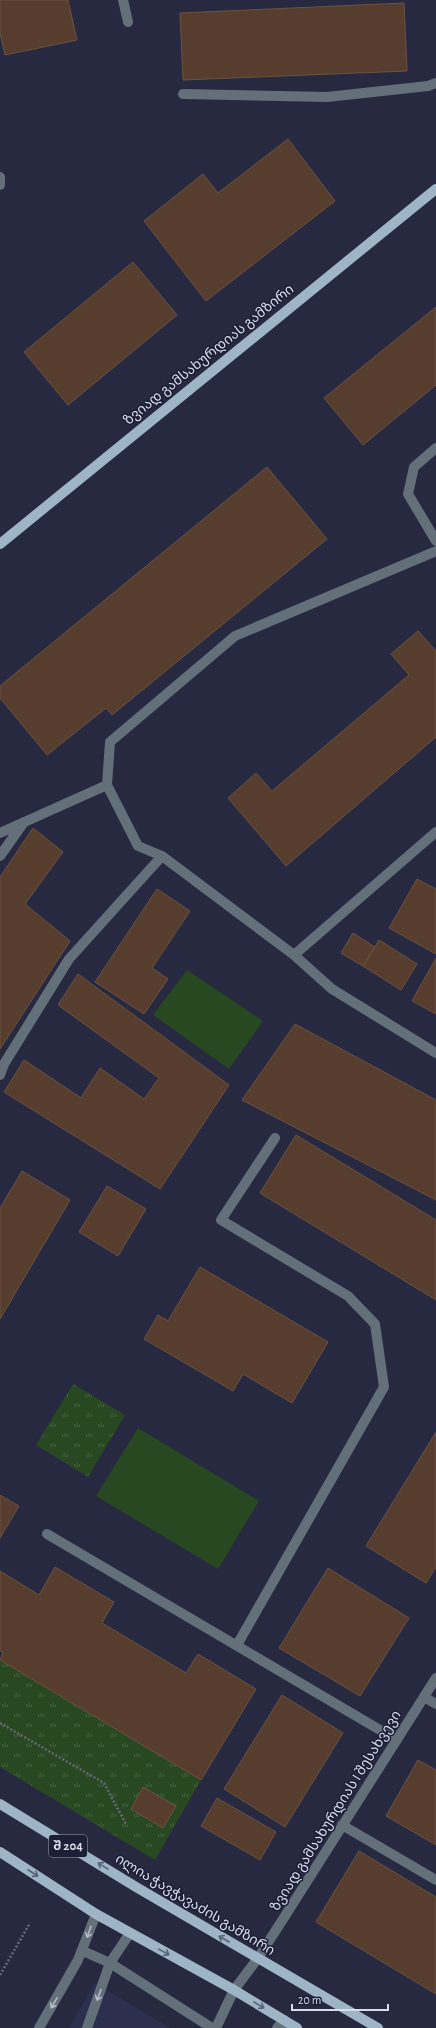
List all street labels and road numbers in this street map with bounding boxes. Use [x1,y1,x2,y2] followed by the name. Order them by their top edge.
[121,281,297,429] street label: ზვიად გამსახურდიას გამზირი
[267,1708,405,1914] street label: ზვიად გამსახურდიას I შესახვევი
[49,1835,87,1857] road number: შ 204
[112,1851,278,1959] street label: ილია ჭავჭავაძის გამზირი

